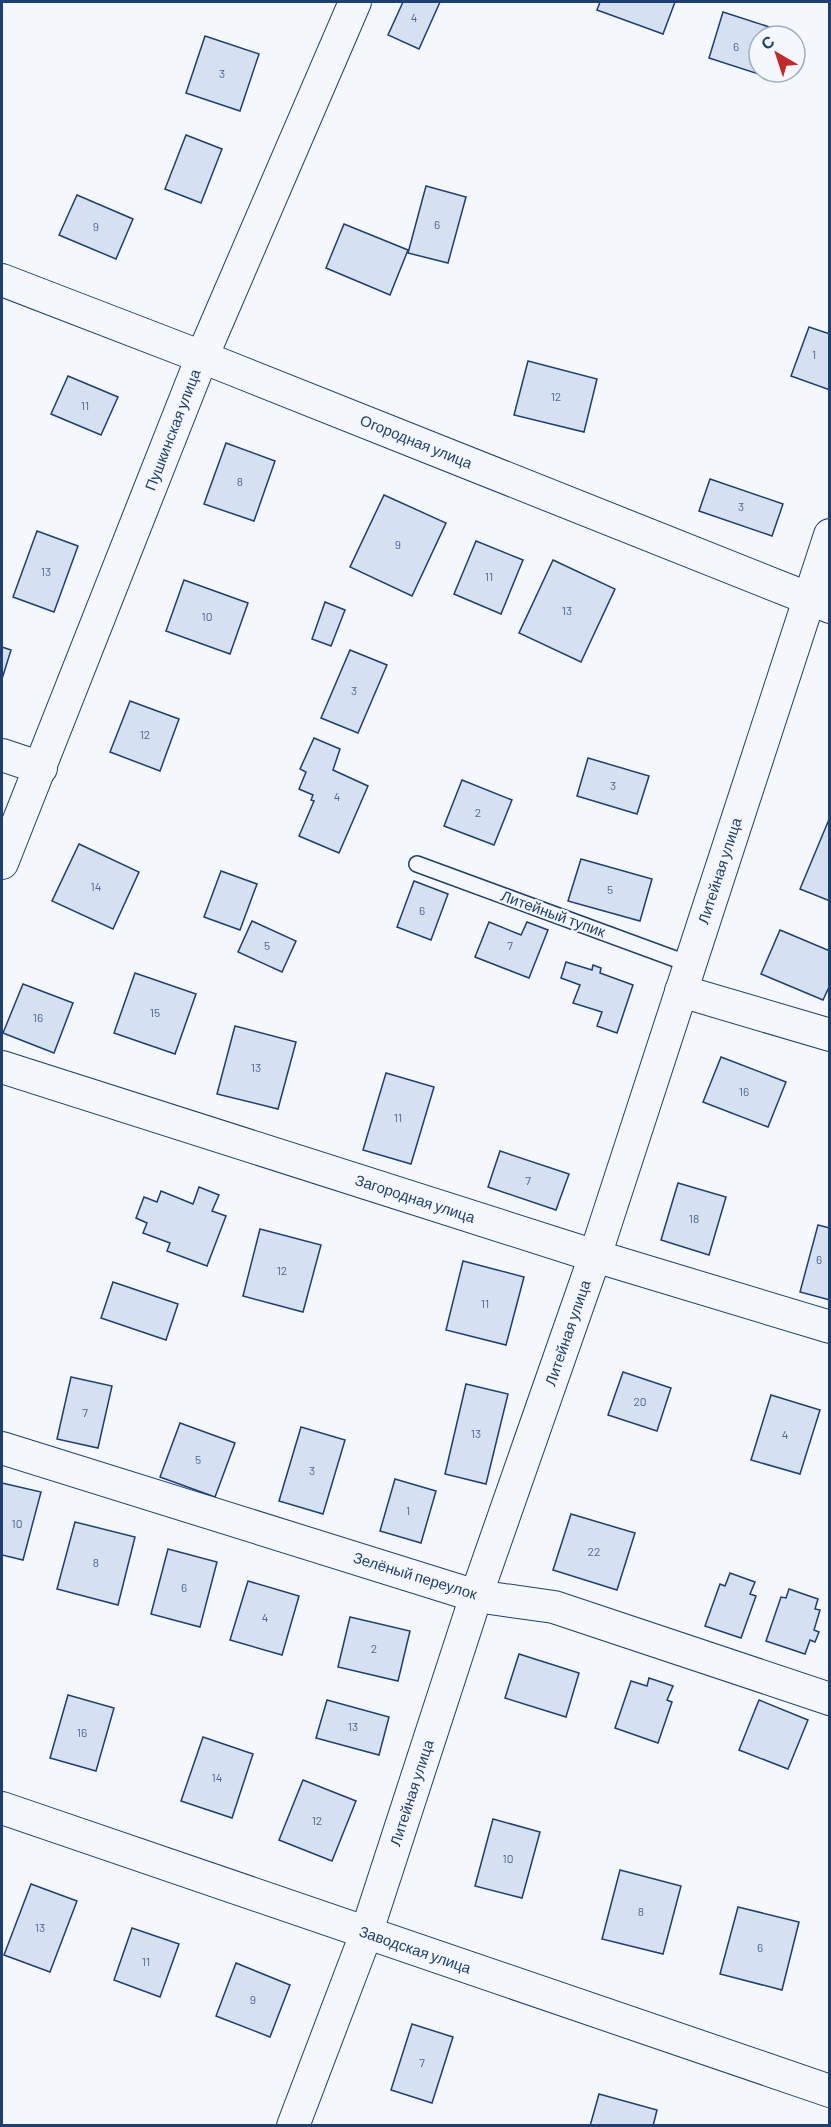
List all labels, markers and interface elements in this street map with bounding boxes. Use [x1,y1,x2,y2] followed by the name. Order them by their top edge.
[411,10,417,24] house number: 4
[747,24,807,84] north arrow
[757,31,778,53] text: С
[733,39,739,53] house number: 6
[219,66,225,80] house number: 3
[434,217,440,231] house number: 6
[93,219,99,233] house number: 9
[812,347,816,361] house number: 1
[141,366,204,493] street label: Пушкинская улица
[551,389,561,403] house number: 12
[81,398,89,412] house number: 11
[358,410,476,472] street label: Огородная улица
[237,474,243,488] house number: 8
[738,499,744,513] house number: 3
[395,537,401,551] house number: 9
[41,564,51,578] house number: 13
[485,569,493,583] house number: 11
[562,603,572,617] house number: 13
[202,609,212,623] house number: 10
[351,683,357,697] house number: 3
[140,727,150,741] house number: 12
[610,778,616,792] house number: 3
[334,789,340,803] house number: 4
[475,805,481,819] house number: 2
[693,815,745,926] street label: Литейная улица
[91,879,101,893] house number: 14
[607,882,613,896] house number: 5
[499,886,608,940] street label: Литейный тупик
[419,903,425,917] house number: 6
[264,938,270,952] house number: 5
[507,938,513,952] house number: 7
[150,1005,160,1019] house number: 15
[33,1010,43,1024] house number: 16
[251,1060,261,1074] house number: 13
[739,1084,749,1098] house number: 16
[394,1110,402,1124] house number: 11
[353,1170,478,1226] street label: Загородная улица
[525,1173,531,1187] house number: 7
[689,1211,699,1225] house number: 18
[816,1252,822,1266] house number: 6
[277,1263,287,1277] house number: 12
[541,1277,594,1388] street label: Литейная улица
[481,1296,489,1310] house number: 11
[633,1394,647,1408] house number: 20
[82,1405,88,1419] house number: 7
[471,1426,481,1440] house number: 13
[782,1427,788,1441] house number: 4
[195,1452,201,1466] house number: 5
[309,1463,315,1477] house number: 3
[406,1503,410,1517] house number: 1
[12,1516,22,1530] house number: 10
[588,1544,600,1558] house number: 22
[351,1548,480,1603] street label: Зелёный переулок
[93,1555,99,1569] house number: 8
[181,1580,187,1594] house number: 6
[262,1610,268,1624] house number: 4
[371,1641,377,1655] house number: 2
[348,1719,358,1733] house number: 13
[77,1725,87,1739] house number: 16
[385,1737,437,1848] street label: Литейная улица
[212,1770,222,1784] house number: 14
[312,1813,322,1827] house number: 12
[503,1851,513,1865] house number: 10
[638,1904,644,1918] house number: 8
[35,1920,45,1934] house number: 13
[357,1921,474,1977] street label: Заводская улица
[757,1940,763,1954] house number: 6
[142,1954,150,1968] house number: 11
[250,1992,256,2006] house number: 9
[419,2055,425,2069] house number: 7

